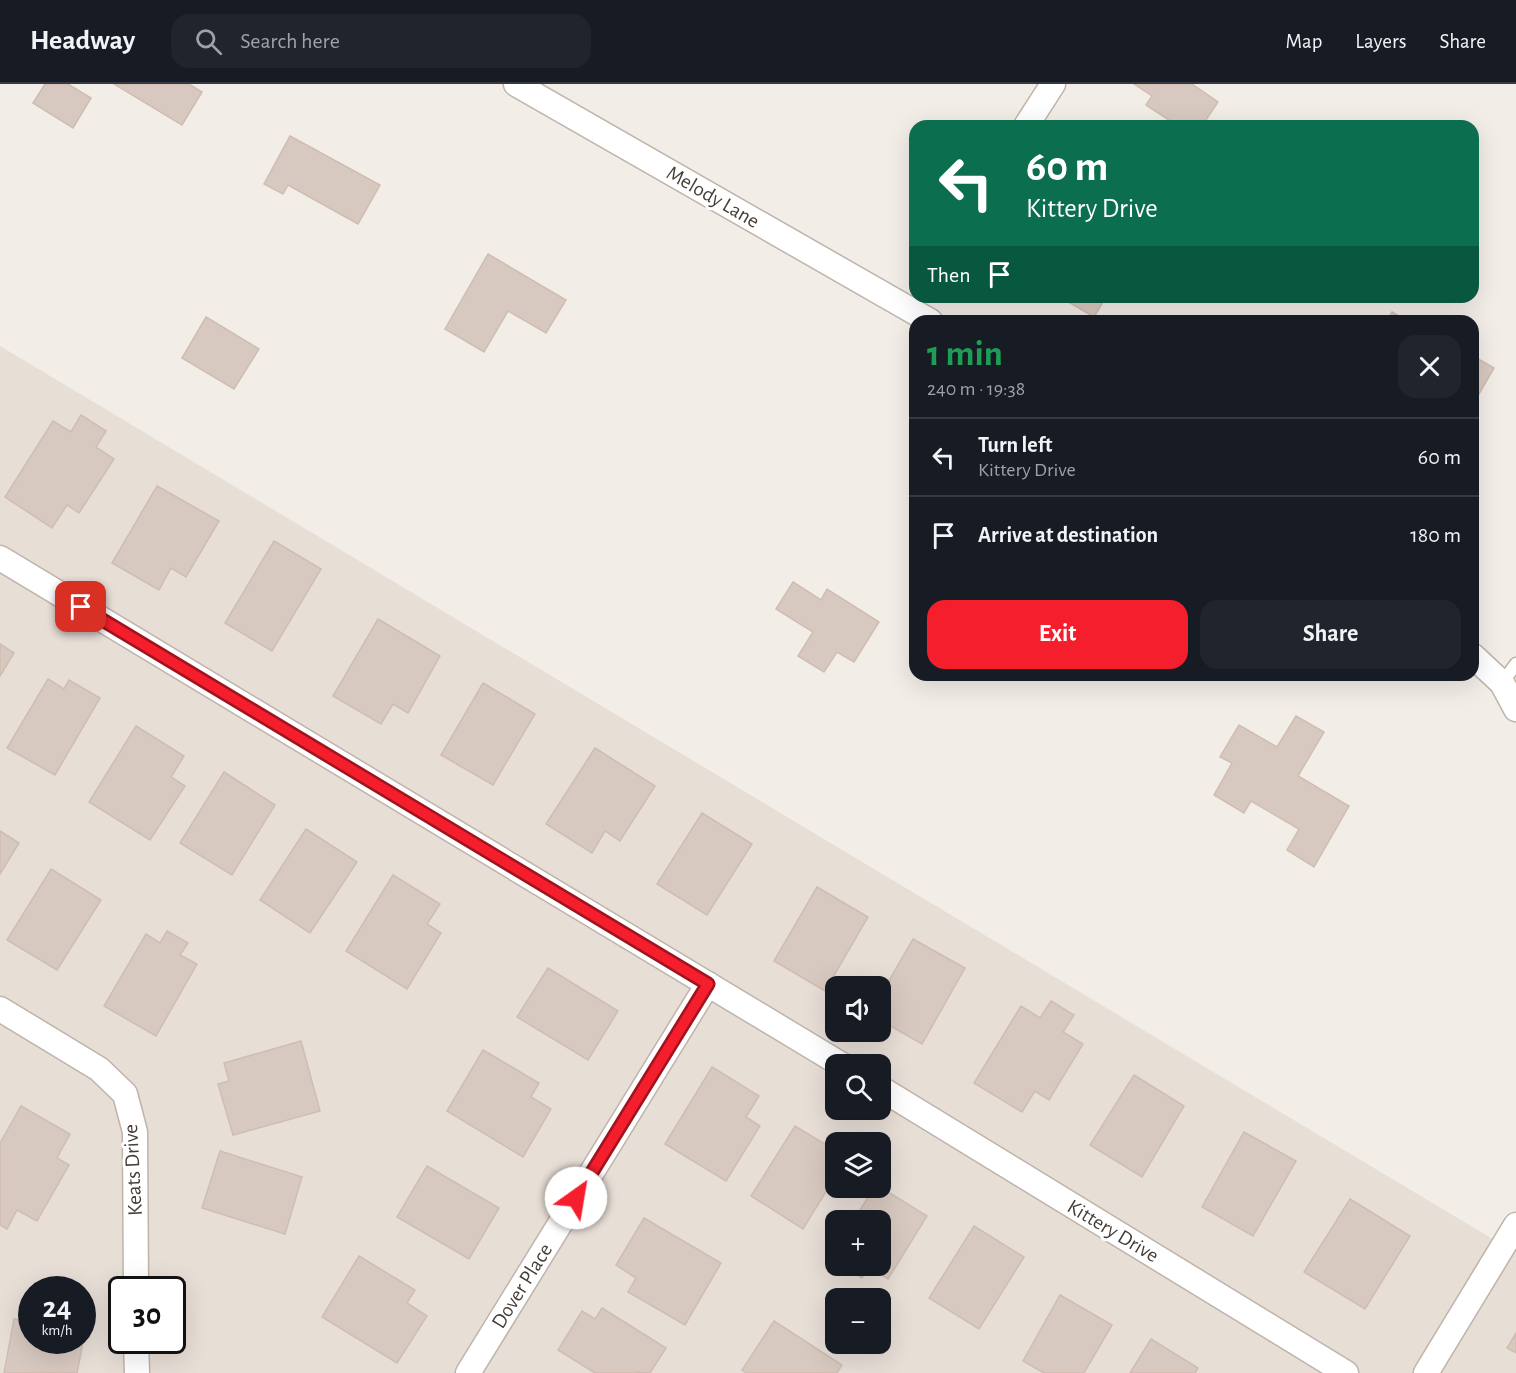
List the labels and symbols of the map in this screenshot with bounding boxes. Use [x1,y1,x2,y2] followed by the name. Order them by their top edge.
[663,162,763,232] street label: Melody Lane
[55,581,106,632] pin
[120,1124,146,1216] street label: Keats Drive
[544,1166,608,1230] position arrow
[1064,1196,1162,1266] street label: Kittery Drive
[488,1240,556,1332] street label: Dover Place
[108,1276,186,1354] speed limit sign: 30

